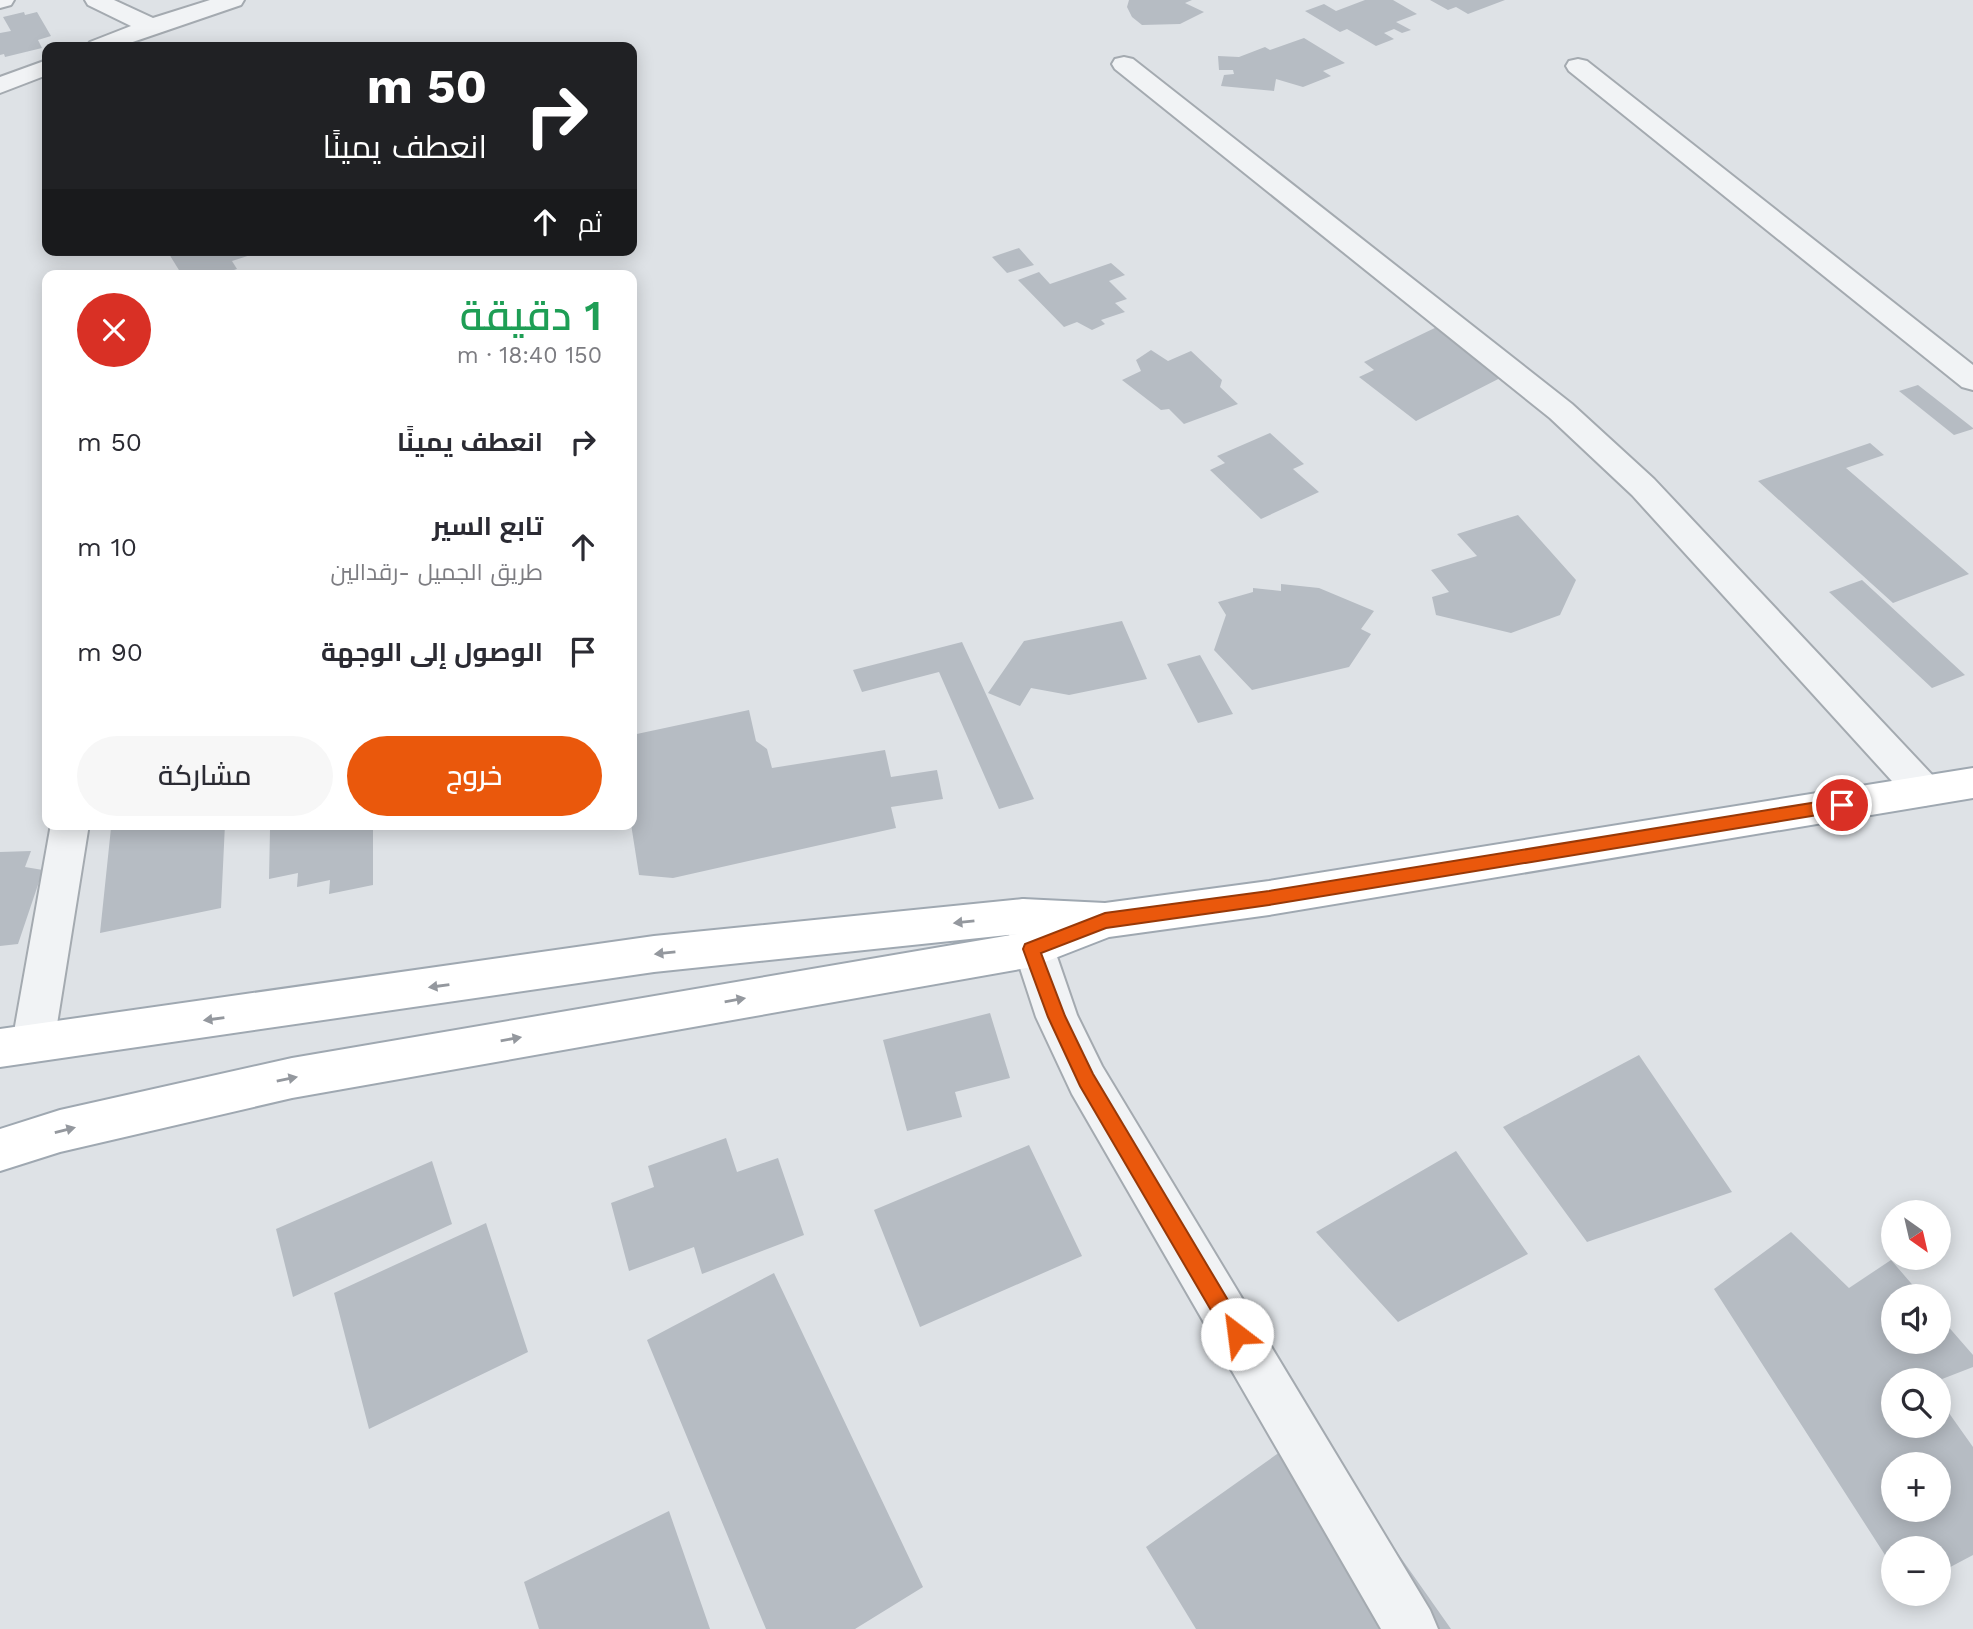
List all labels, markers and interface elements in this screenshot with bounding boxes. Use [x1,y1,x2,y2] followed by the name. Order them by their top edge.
[367,57,487,115] text: 50 m
[511,70,602,161] icon: right
[322,128,487,166] text: انعطف يمينًا
[526,203,564,241] icon: ahead
[578,208,602,238] text: ثم
[460,291,602,340] text: 1 دقيقة
[77,293,151,367] button: close
[457,342,602,369] text: 150 m · 18:40
[564,423,602,461] icon: right
[77,427,142,457] text: 50 m
[397,427,543,457] text: انعطف يمينًا
[432,511,543,541] text: تابع السير
[564,528,602,566] icon: ahead
[77,532,137,562] text: 10 m
[331,559,543,586] text: طريق الجميل -رقدالين
[564,633,602,671] icon: arrive
[77,637,143,667] text: 90 m
[321,637,543,667] text: الوصول إلى الوجهة
[77,736,333,816] button: مشاركة
[347,736,602,816] button: خروج
[1812,775,1872,835] pin
[1823,786,1861,824] icon: arrive
[953,917,975,928] one-way arrow
[653,948,675,959] one-way arrow
[428,980,450,991] one-way arrow
[724,995,746,1006] one-way arrow
[203,1013,225,1024] one-way arrow
[500,1034,522,1045] one-way arrow
[276,1073,298,1084] one-way arrow
[54,1124,76,1135] one-way arrow
[1881,1200,1951,1270] north arrow
[1881,1200,1951,1606] map controls
[1881,1284,1951,1354] button: sound
[1200,1297,1274,1371] position arrow
[1881,1368,1951,1438] button: search
[1881,1452,1951,1522] button: +
[1881,1536,1951,1606] button: −

